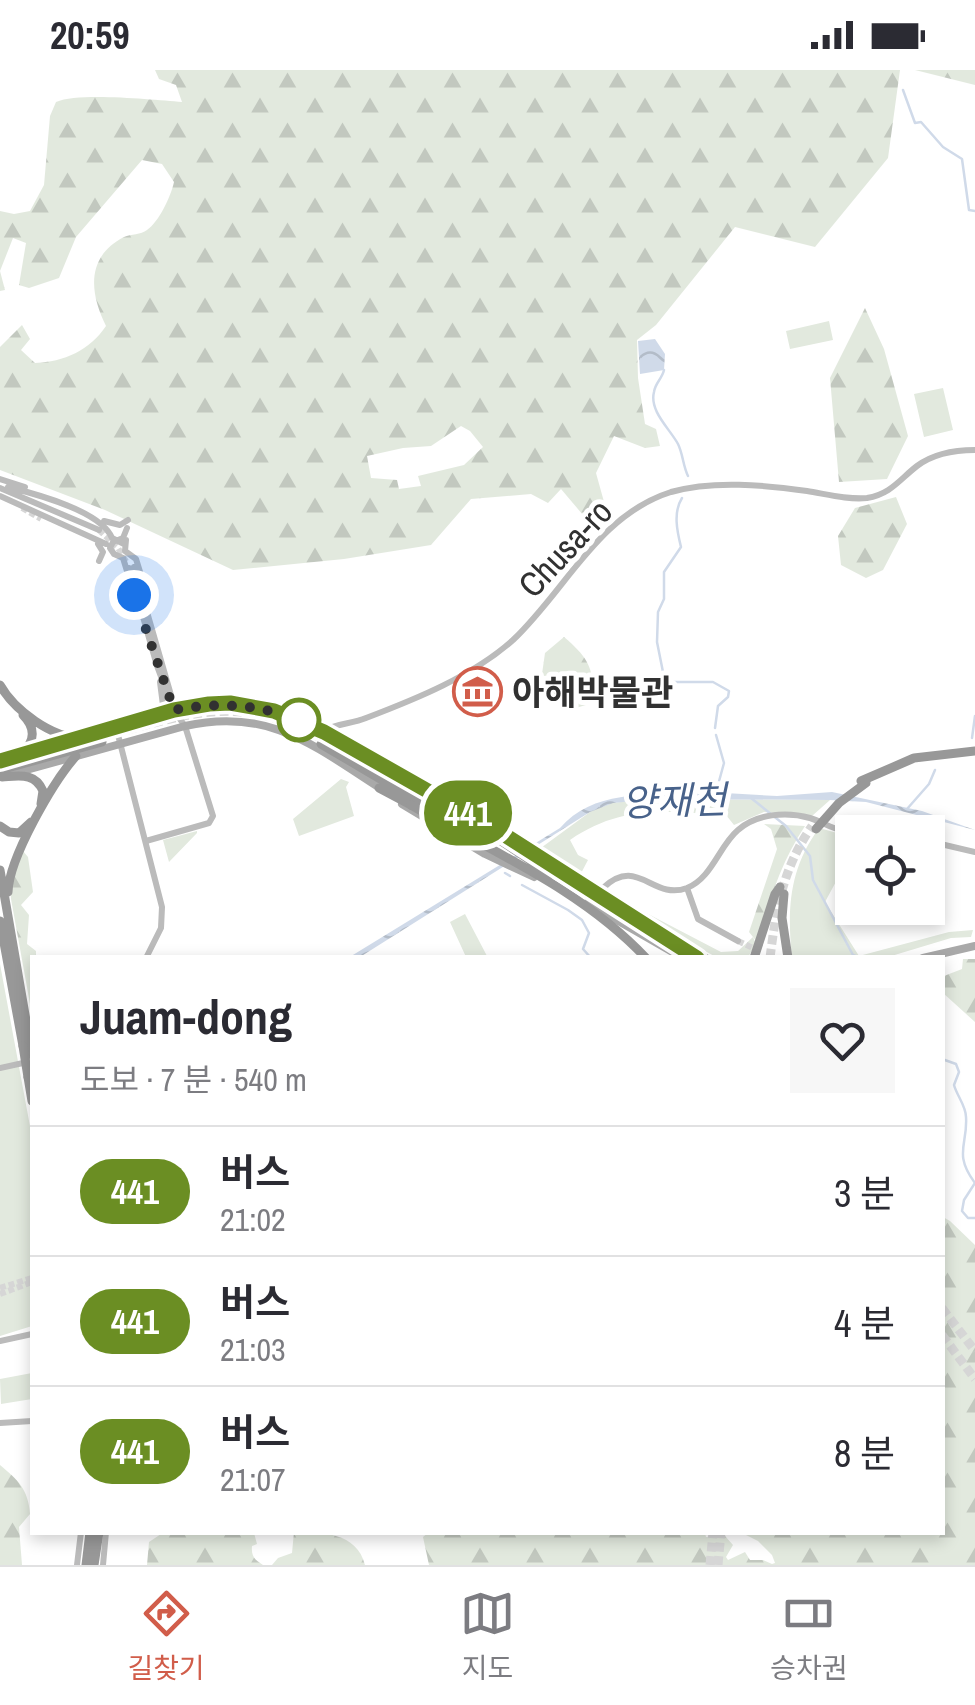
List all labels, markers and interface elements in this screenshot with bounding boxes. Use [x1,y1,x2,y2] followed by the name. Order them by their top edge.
[50,10,130,61] text: 20:59
[508,489,622,607] street label: Chusa-ro
[109,570,159,620] your location
[451,666,503,718] museum icon: 아해박물관
[512,669,673,716] place label: 아해박물관
[278,699,320,741] unlabelled marker
[621,774,731,828] water label: 양재천
[410,780,526,846] line badge: 441
[444,790,492,837] text: 441
[835,815,945,925] map controls
[835,815,945,925] button: locate
[80,984,292,1049] text: Juam-dong
[790,988,895,1093] button: heart
[80,1058,307,1101] text: 도보 · 7 분 · 540 m
[220,1147,290,1198] text: 버스
[111,1168,159,1215] text: 441
[834,1168,895,1219] text: 3 분
[220,1198,286,1241] text: 21:02
[220,1277,290,1328] text: 버스
[111,1298,159,1345] text: 441
[834,1298,895,1349] text: 4 분
[220,1328,286,1371] text: 21:03
[220,1407,290,1458] text: 버스
[111,1428,159,1475] text: 441
[834,1428,895,1479] text: 8 분
[220,1458,286,1501] text: 21:07
[128,1586,205,1687] tab: 길찾기
[460,1586,515,1687] tab: 지도
[770,1586,847,1687] tab: 승차권

